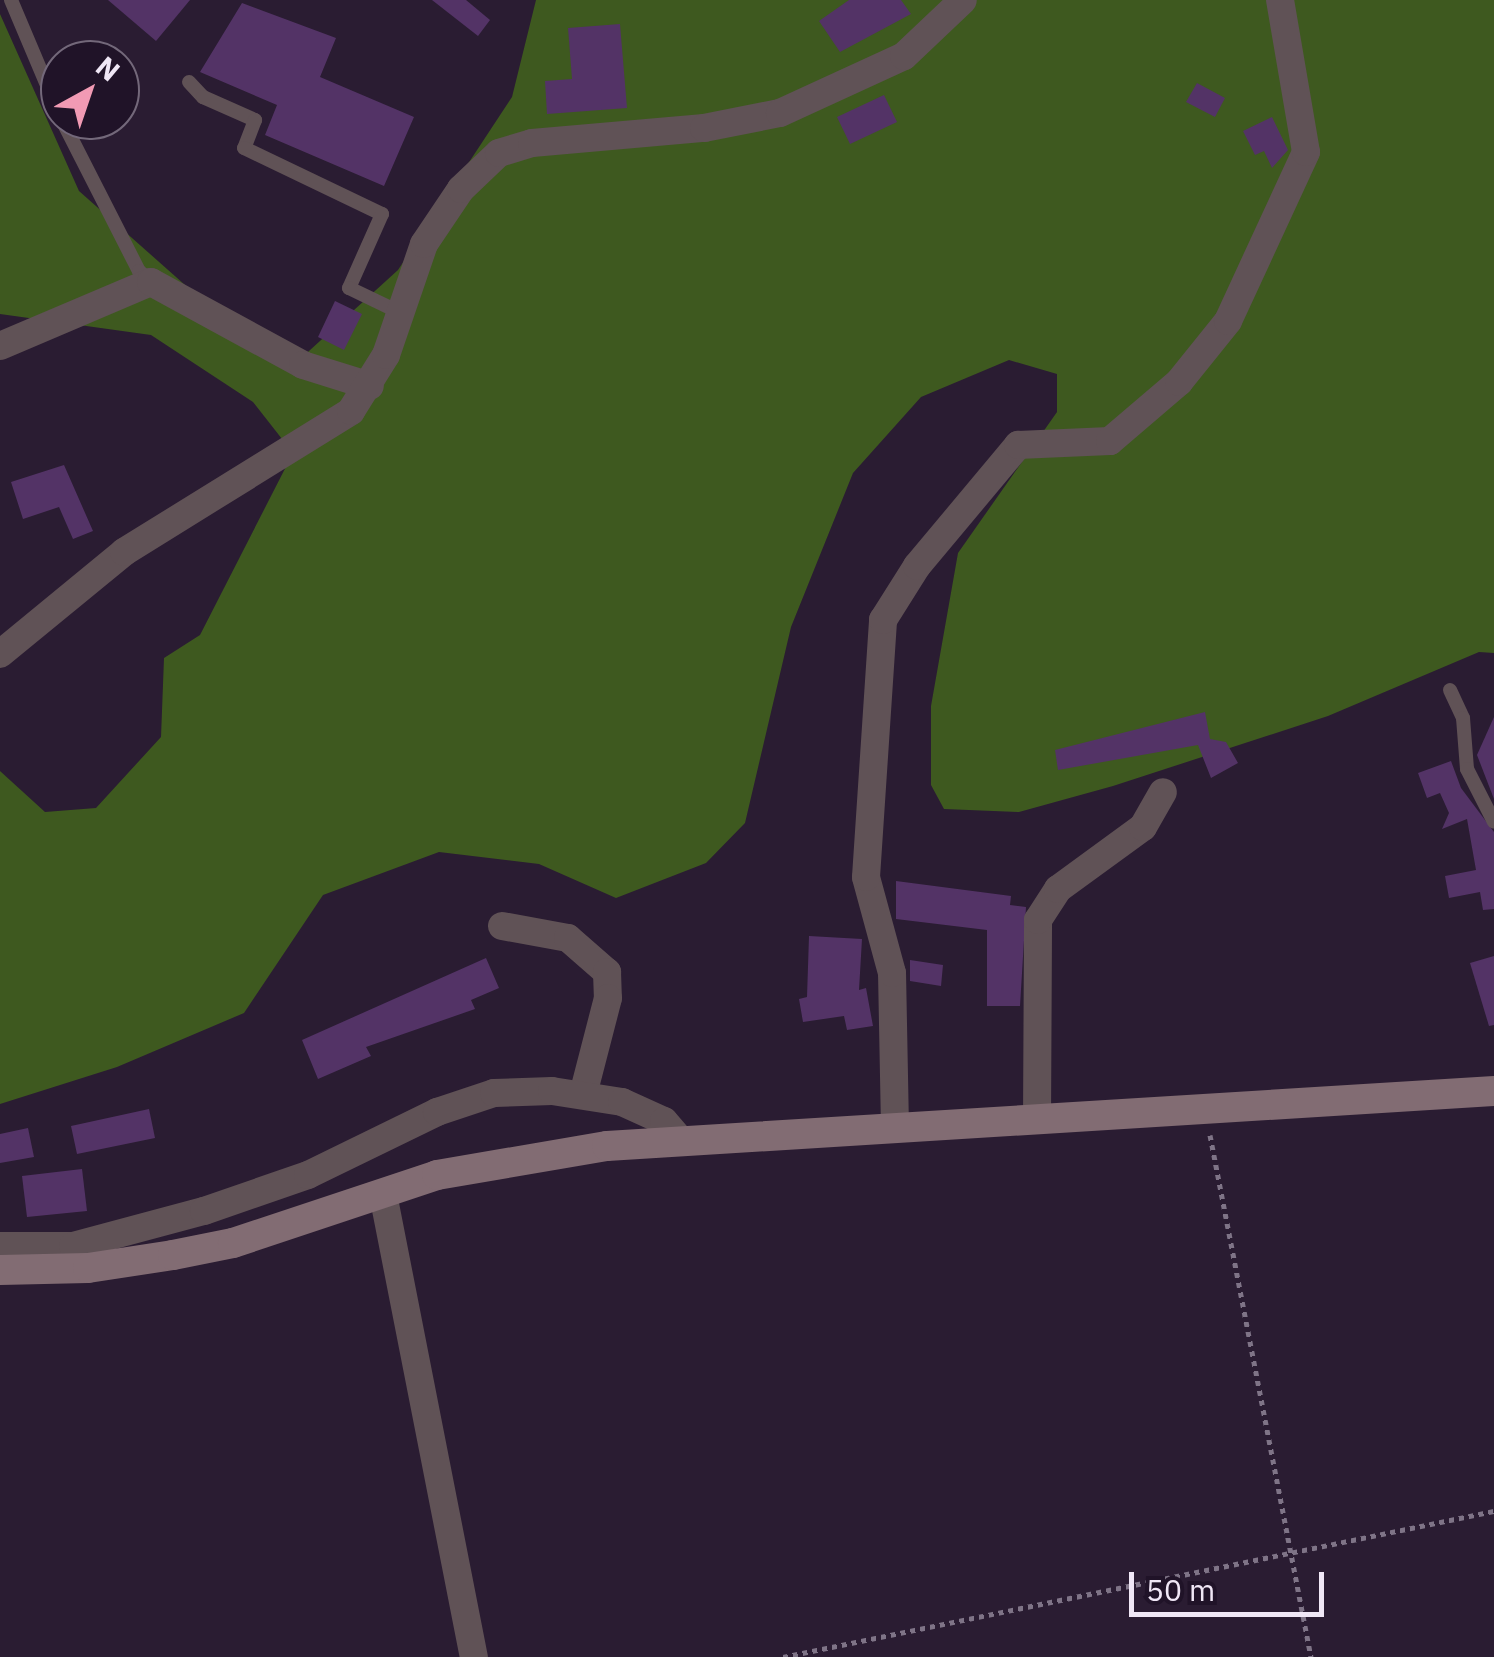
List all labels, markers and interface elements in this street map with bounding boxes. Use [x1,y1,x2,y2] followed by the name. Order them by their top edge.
[40,40,140,140] north arrow
[89,47,128,89] text: N
[1134,1552,1329,1614] scale bar
[1146,1570,1215,1609] text: 50 m

